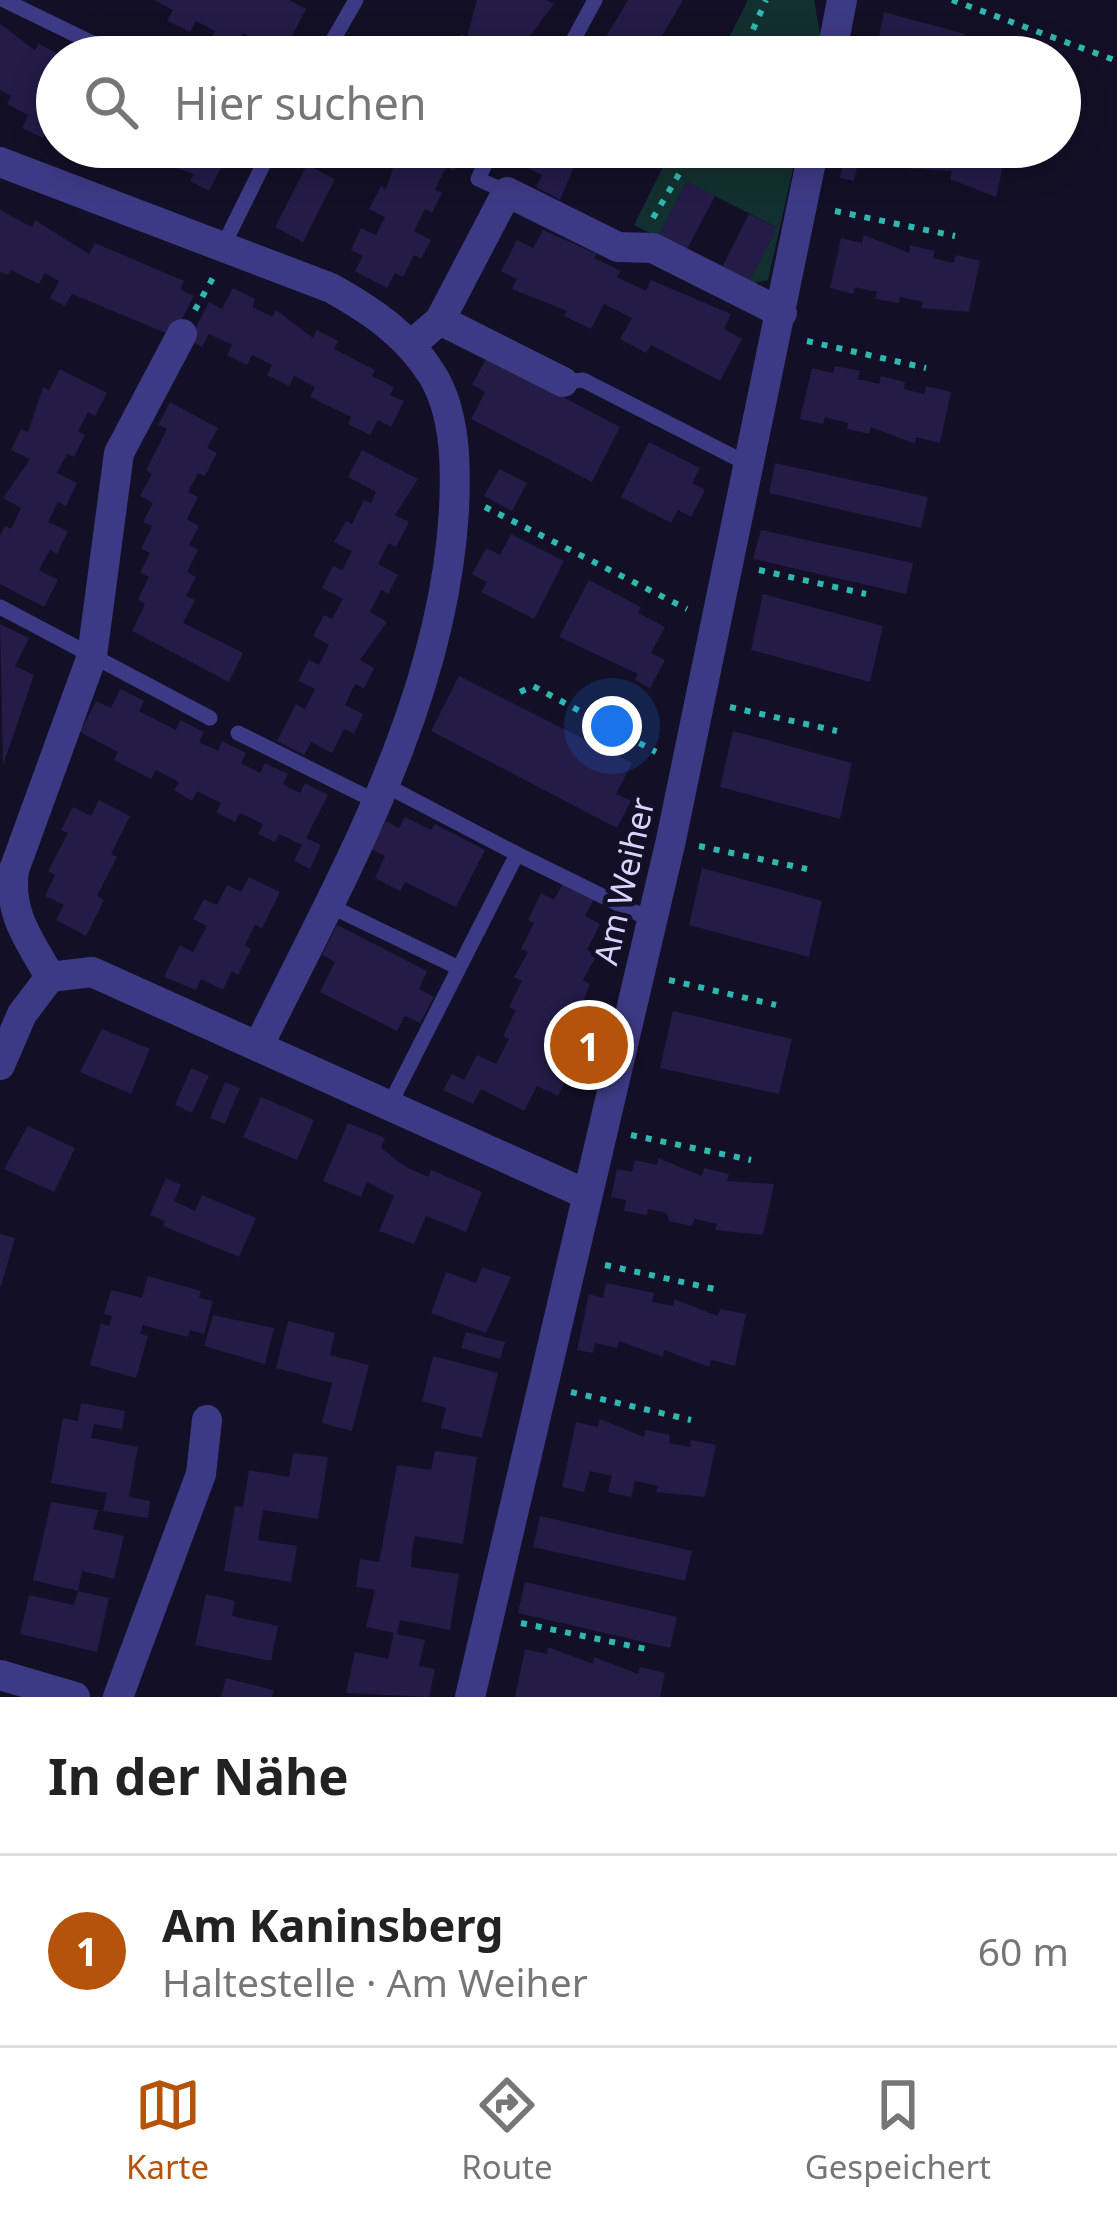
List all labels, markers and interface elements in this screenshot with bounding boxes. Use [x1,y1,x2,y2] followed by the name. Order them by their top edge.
[36,36,1081,168] search box
[78,69,144,135] icon: search
[174,72,427,133] text: Hier suchen
[582,696,642,756] your location
[582,792,665,969] street label: Am Weiher
[550,1000,628,1090] pin: 1
[48,1740,349,1810] text: In der Nähe
[162,1894,504,1955] text: Am Kaninsberg
[76,1924,98,1977] text: 1
[978,1924,1069,1977] text: 60 m
[162,1955,588,2008] text: Haltestelle · Am Weiher
[126,2072,209,2189] tab: Karte
[461,2072,553,2189] tab: Route
[805,2072,991,2189] tab: Gespeichert

